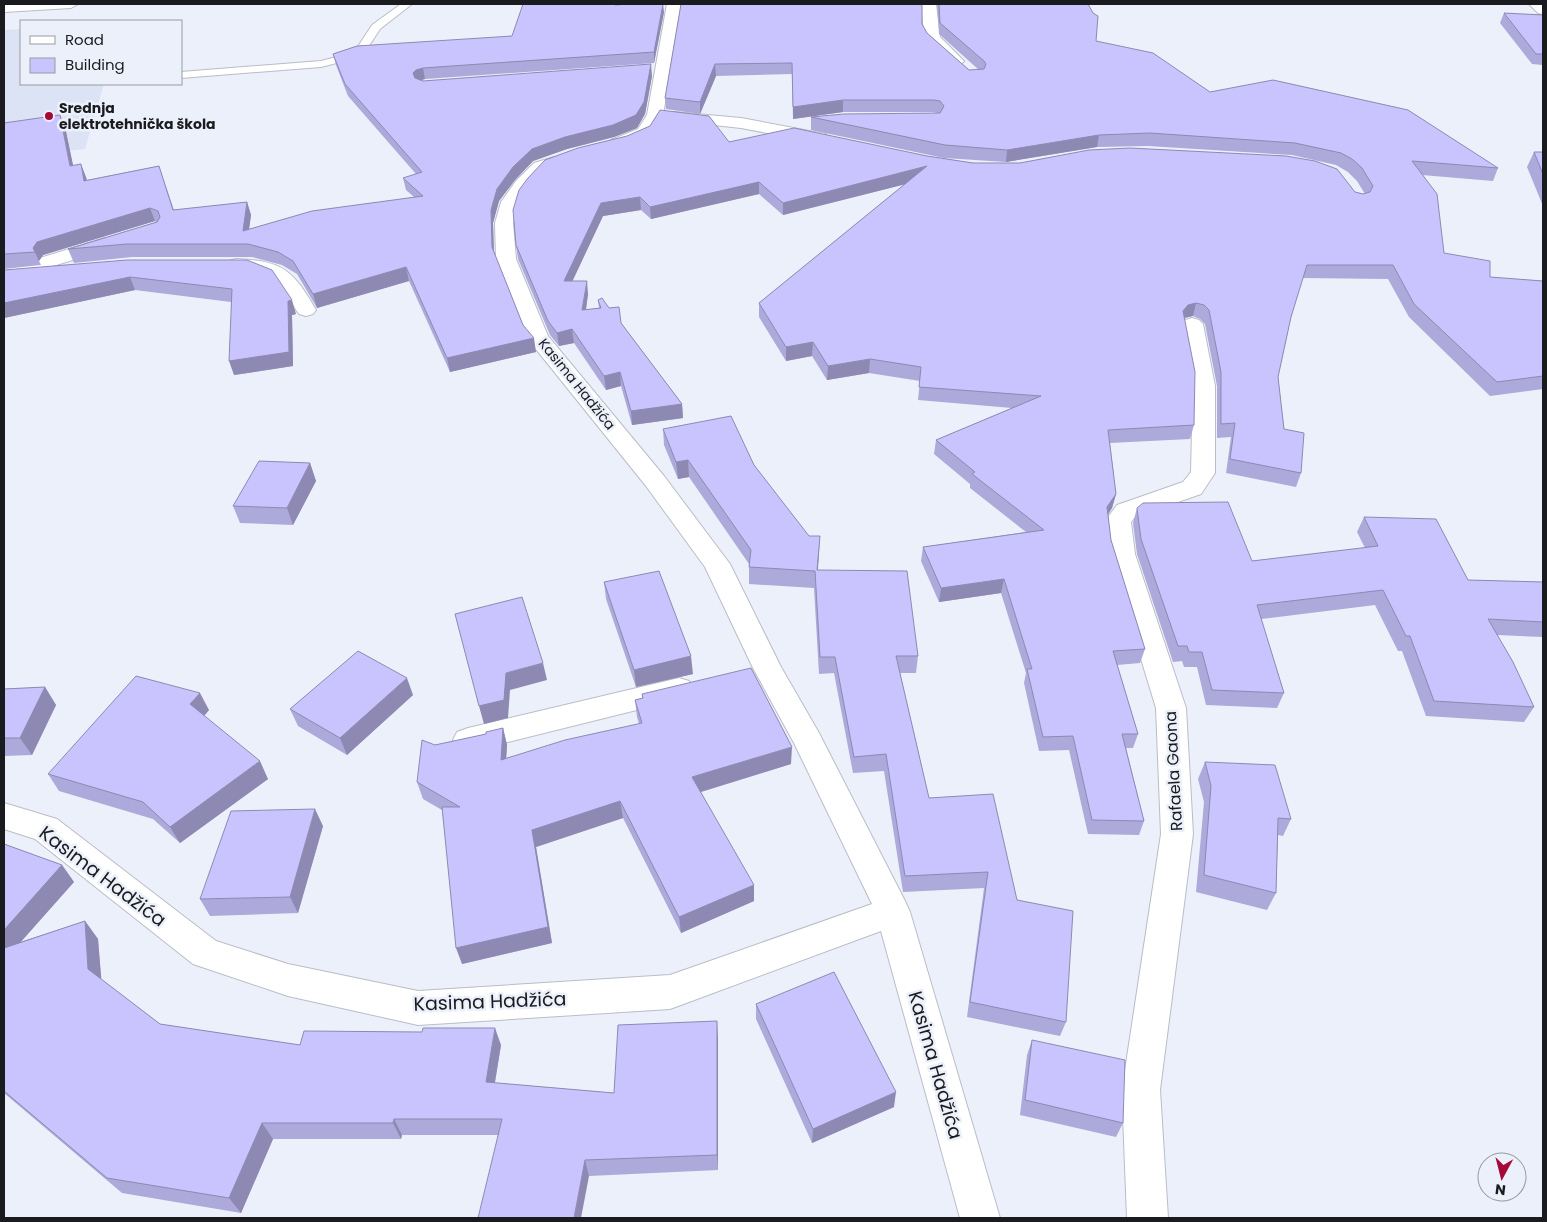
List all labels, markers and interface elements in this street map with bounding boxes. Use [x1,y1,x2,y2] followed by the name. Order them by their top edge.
[20,20,182,85] legend
[65,29,104,50] text: Road
[65,54,125,75] text: Building
[59,98,216,134] place label: Srednja elektrotehnička škola
[43,110,55,122] marker: Srednja elektrotehnička škola
[534,334,620,434] street label: Kasima Hadžića
[1159,710,1188,832] street label: Rafaela Gaona
[34,820,172,933] street label: Kasima Hadžića
[413,985,567,1018] street label: Kasima Hadžića
[901,988,970,1142] street label: Kasima Hadžića
[1477,1152,1527,1202] north arrow
[1494,1179,1507,1200] text: N

